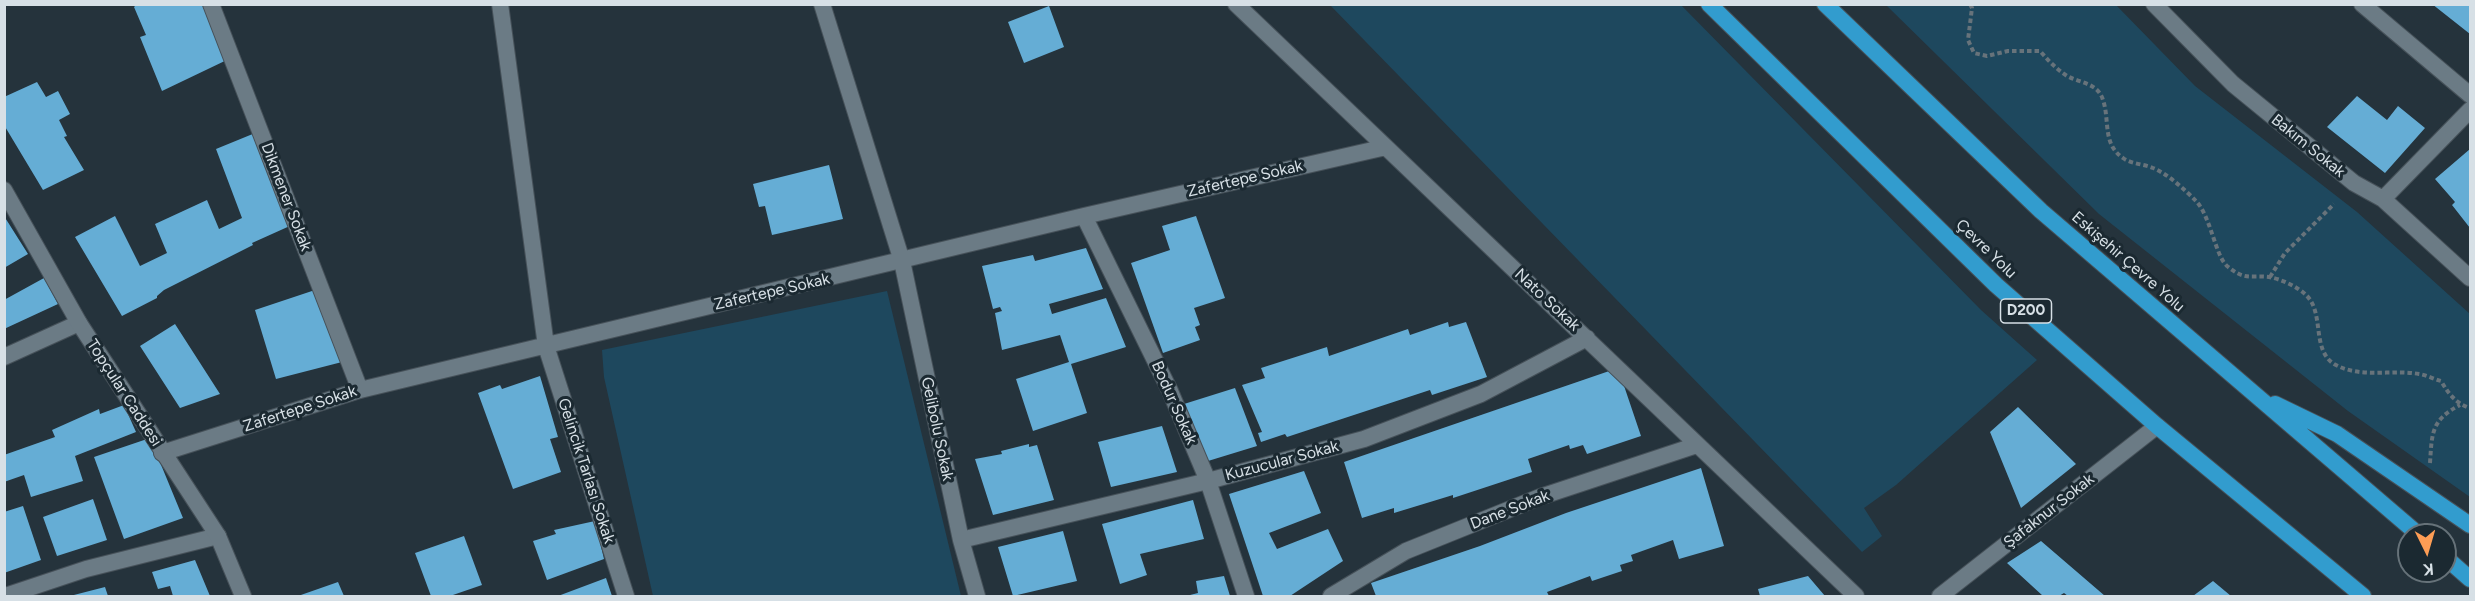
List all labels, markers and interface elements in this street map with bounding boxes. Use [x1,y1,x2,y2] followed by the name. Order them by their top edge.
[2267,110,2349,182] street label: Bakım Sokak
[257,140,315,254] street label: Dikmener Sokak
[1185,156,1305,202] street label: Zafertepe Sokak
[2068,208,2188,316] street label: Eskişehir Çevre Yolu
[1952,215,2020,283] street label: Çevre Yolu
[1510,265,1584,335] street label: Nato Sokak
[712,269,832,315] street label: Zafertepe Sokak
[2000,299,2052,323] road number: D200
[82,336,166,450] street label: Topçular Caddesi
[1147,358,1201,448] street label: Bodur Sokak
[917,375,957,483] street label: Gelibolu Sokak
[241,382,359,436] street label: Zafertepe Sokak
[553,396,619,546] street label: Gelincik Tarlası Sokak
[1223,437,1341,485] street label: Kuzucular Sokak
[2000,470,2098,552] street label: Şafaknur Sokak
[1468,486,1552,534] street label: Dane Sokak
[2397,523,2457,583] north arrow
[2422,560,2435,579] text: K

